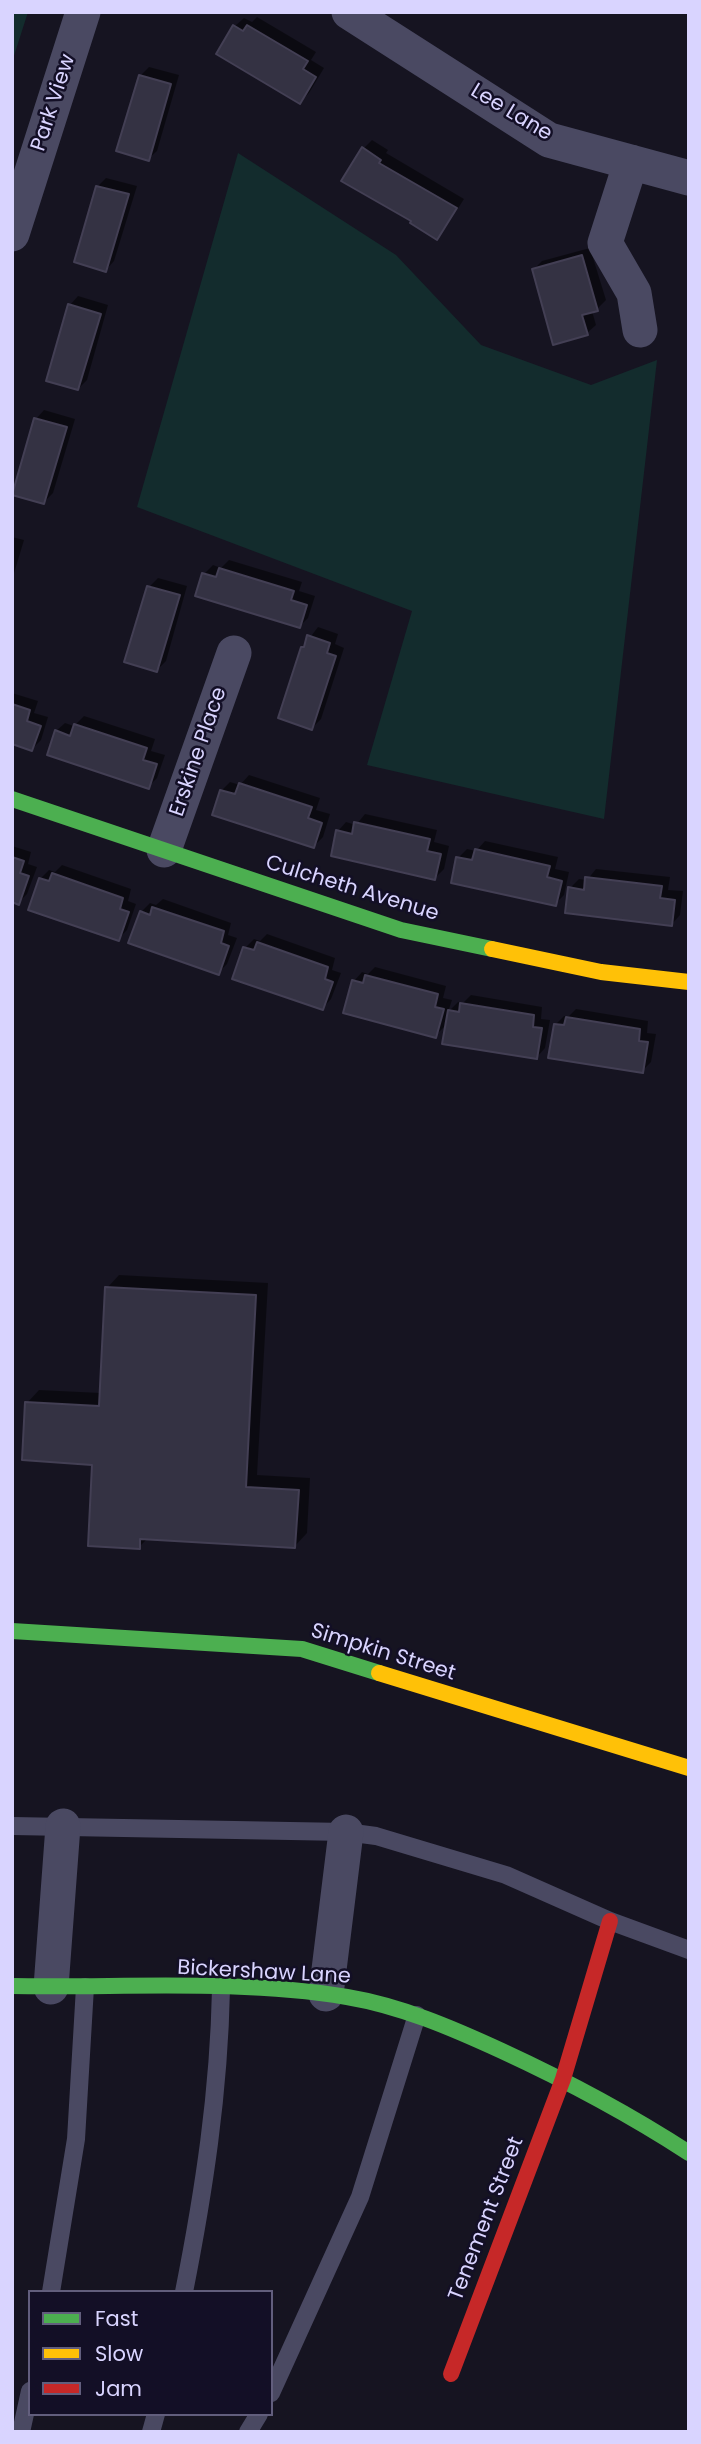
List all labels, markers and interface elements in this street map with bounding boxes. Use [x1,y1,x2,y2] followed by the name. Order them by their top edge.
[27,51,81,155] street label: Park View
[466,79,556,147] street label: Lee Lane
[165,684,233,820] street label: Erskine Place
[262,851,442,927] street label: Culcheth Avenue
[308,1619,458,1687] street label: Simpkin Street
[177,1956,351,1990] street label: Bickershaw Lane
[444,2133,530,2305] street label: Tenement Street
[28,2290,273,2416] legend
[95,2304,138,2333] text: Fast
[95,2339,143,2368] text: Slow
[95,2374,142,2403] text: Jam

